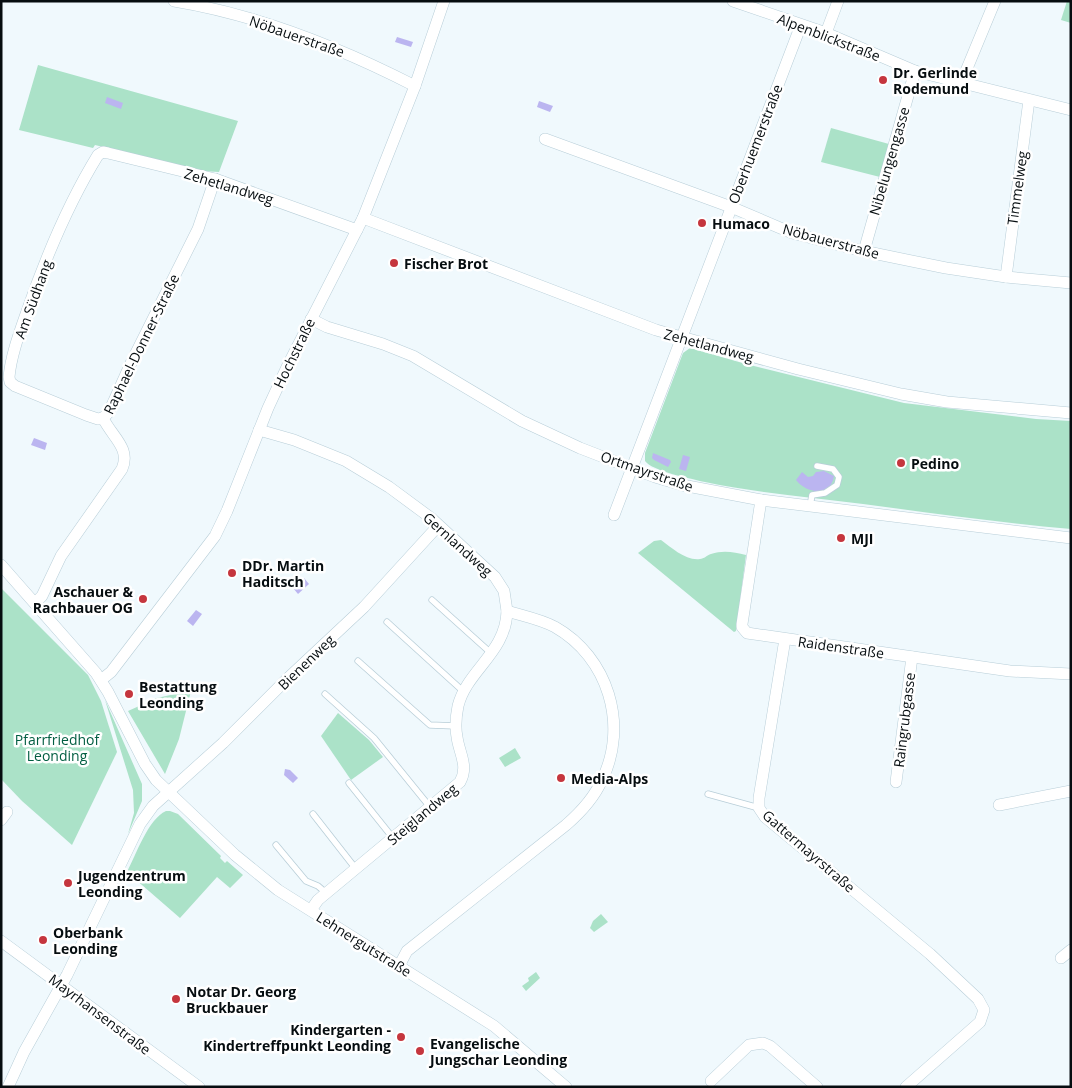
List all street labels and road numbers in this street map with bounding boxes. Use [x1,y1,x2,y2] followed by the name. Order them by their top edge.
[775,9,883,65] street label: Alpenblickstraße
[247,11,347,61] street label: Nöbauerstraße
[723,81,787,206] street label: Oberhuemerstraße
[864,104,914,217] street label: Nibelungengasse
[1002,149,1032,226] street label: Timmelweg
[182,163,276,209] street label: Zehetlandweg
[781,219,882,263] street label: Nöbauerstraße
[10,256,56,341] street label: Am Südhang
[99,271,183,417] street label: Raphael-Donner-Straße
[269,315,319,391] street label: Hochstraße
[662,324,756,366] street label: Zehetlandweg
[598,446,696,496] street label: Ortmayrstraße
[419,508,497,580] street label: Gernlandweg
[274,630,339,694] street label: Bienenweg
[797,632,885,662] street label: Raidenstraße
[889,671,919,769] street label: Raingrubgasse
[383,779,462,849] street label: Steiglandweg
[759,806,859,897] street label: Gattermayrstraße
[313,907,415,981] street label: Lehnergutstraße
[45,969,155,1059] street label: Mayrhansenstraße

